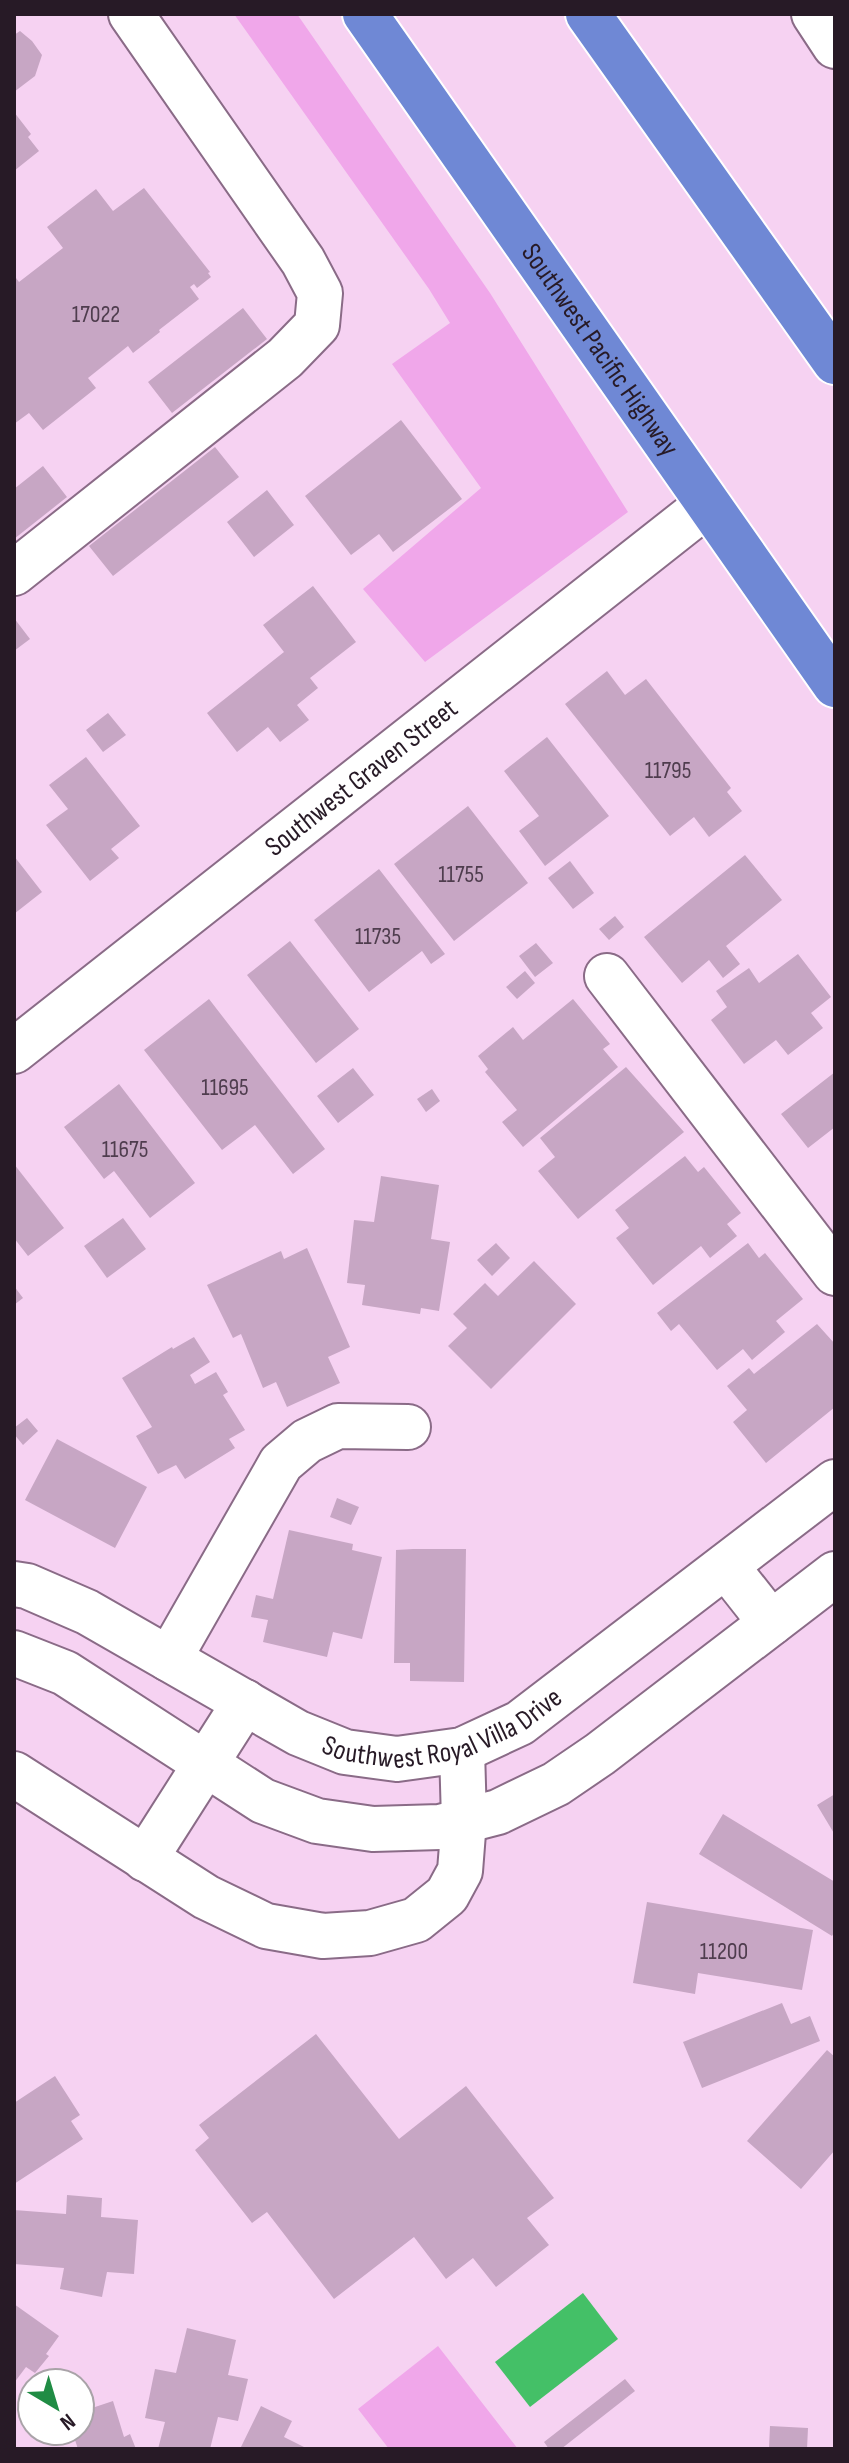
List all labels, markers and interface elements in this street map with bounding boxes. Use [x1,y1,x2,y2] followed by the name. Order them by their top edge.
[514,237,686,463] street label: Southwest Pacific Highway
[72,300,120,329] house number: 17022
[258,692,464,863] street label: Southwest Graven Street
[645,756,691,785] house number: 11795
[438,860,484,889] house number: 11755
[355,922,401,951] house number: 11735
[201,1073,249,1102] house number: 11695
[102,1135,148,1164] house number: 11675
[317,1681,568,1776] street label: Southwest Royal Villa Drive
[700,1937,748,1966] house number: 11200
[16,2367,96,2447] north arrow
[54,2407,80,2436] text: N

